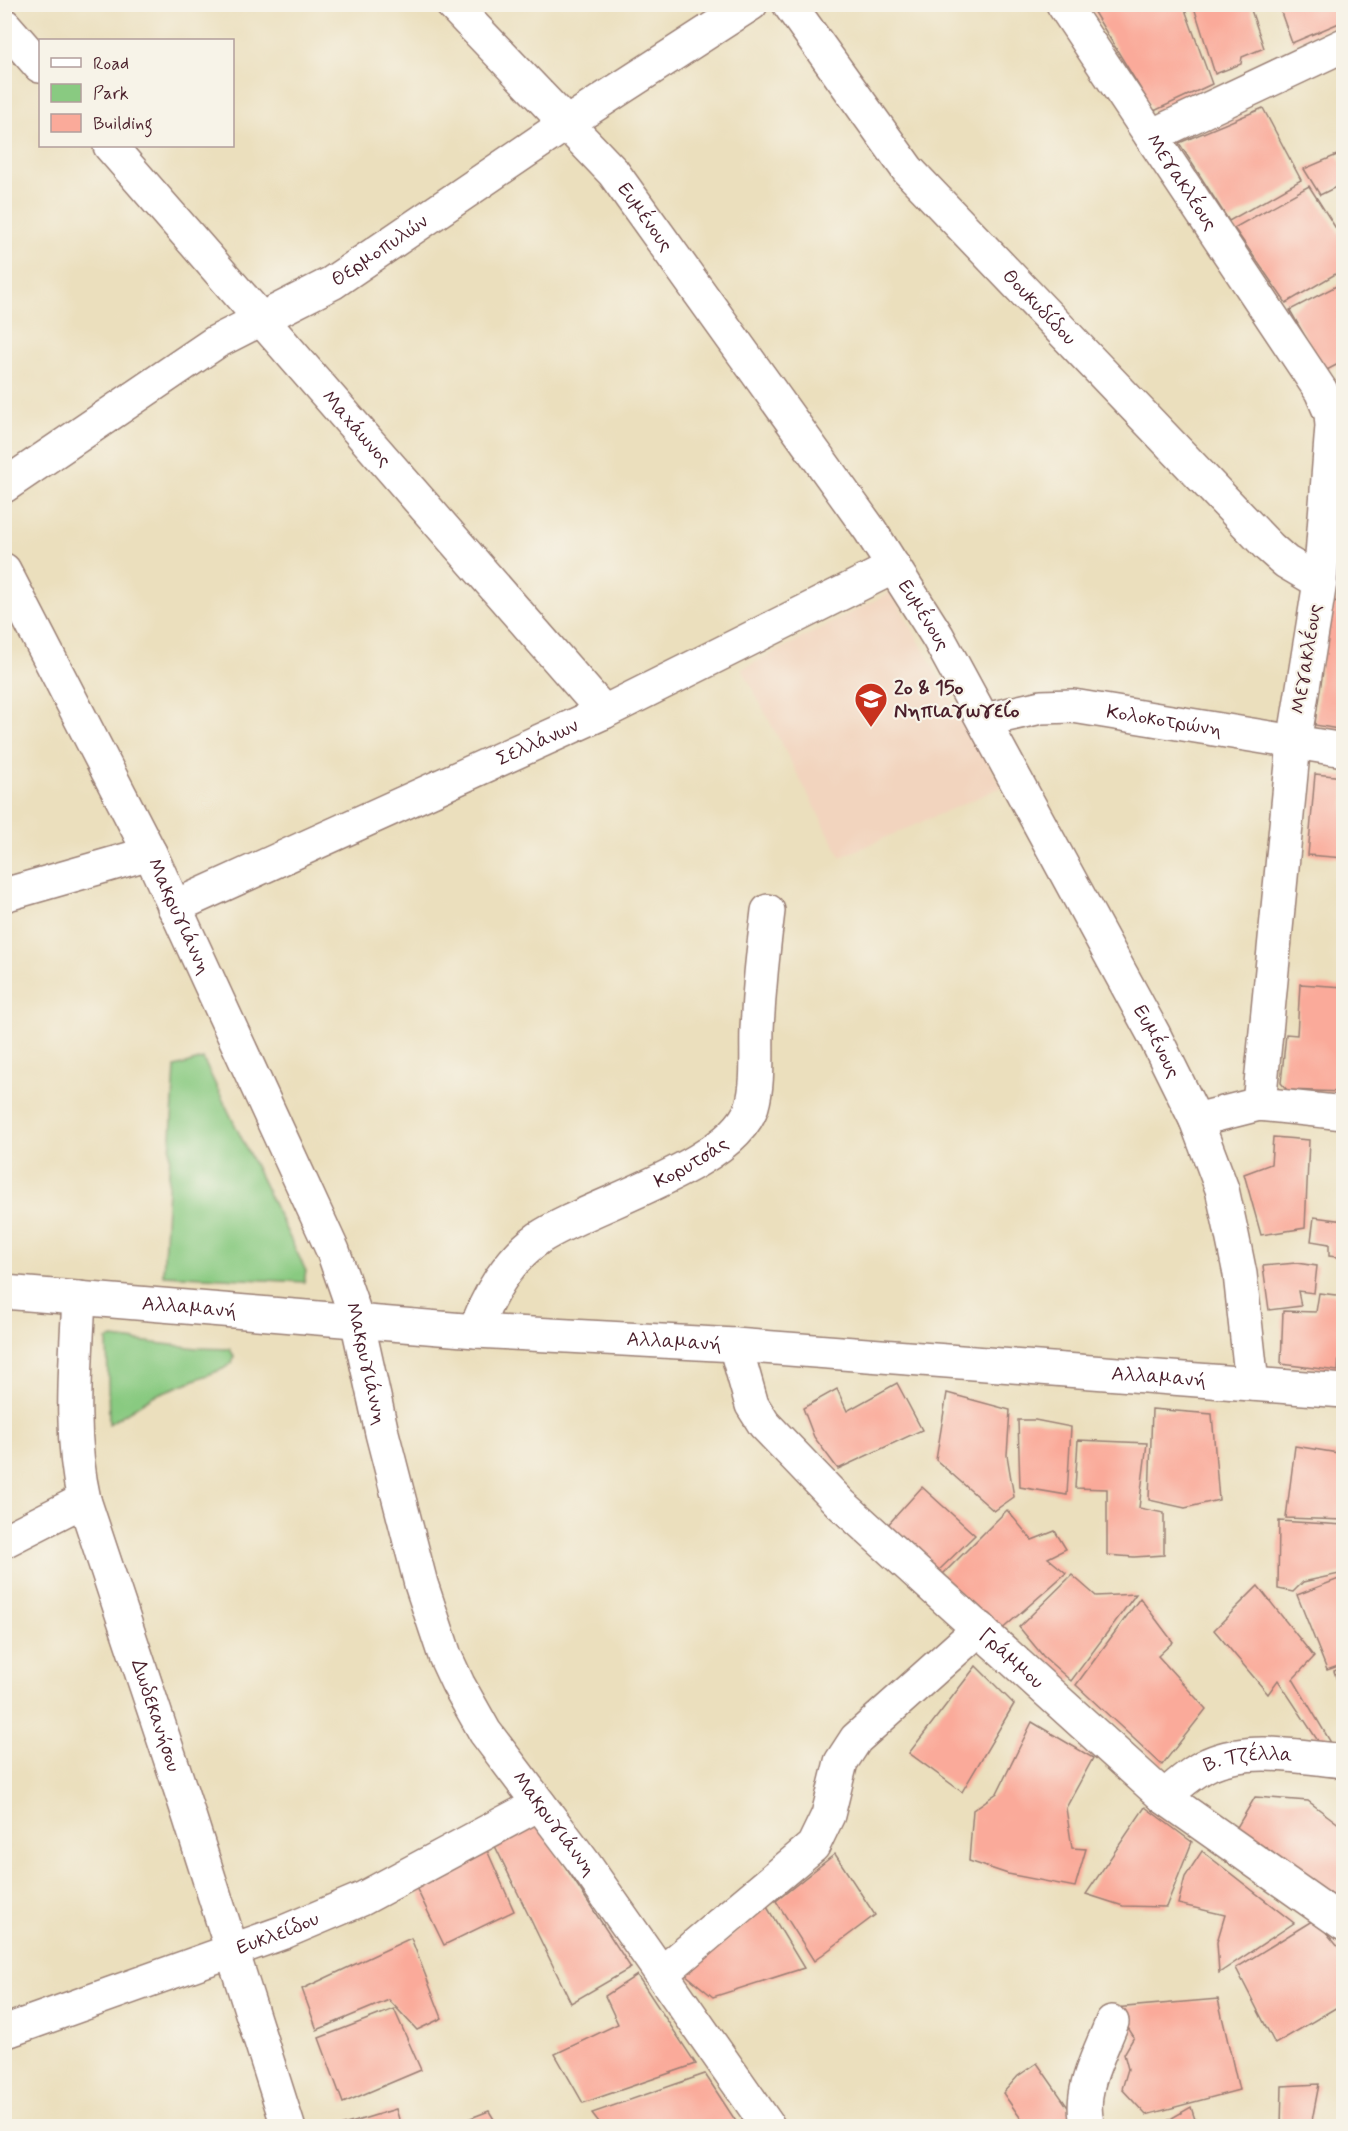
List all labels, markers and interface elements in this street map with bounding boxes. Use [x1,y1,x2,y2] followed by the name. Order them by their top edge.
[39,39,234,147] legend
[93,52,129,76] text: Road
[93,82,129,106] text: Park
[93,112,153,138] text: Building
[1140,128,1224,236] street label: Μεγακλέους
[611,177,679,257] street label: Ευμένους
[326,208,433,293] street label: Θερμοπυλών
[996,263,1082,351] street label: Θουκυδίδου
[315,384,398,473] street label: Μαχάωνος
[891,574,956,655] street label: Ευμένους
[1285,602,1329,716] street label: Μεγακλέους
[894,675,1020,725] place label: 2ο & 15ο Νηπιαγωγείο
[853,681,889,728] school or university icon: 2ο & 15ο Νηπιαγωγείο
[1105,698,1224,743] street label: Κολοκοτρώνη
[492,712,583,772] street label: Σελλάνων
[141,854,217,979] street label: Μακρυγιάννη
[1127,1000,1187,1083] street label: Ευμένους
[649,1130,734,1195] street label: Κορυτσάς
[141,1290,238,1325] street label: Αλλαμανή
[338,1298,393,1427] street label: Μακρυγιάννη
[626,1326,722,1358] street label: Αλλαμανή
[1110,1360,1207,1394] street label: Αλλαμανή
[973,1622,1050,1695] street label: Γράμμου
[125,1656,187,1776] street label: Δωδεκανήσου
[1199,1740,1294,1778] street label: Β. Τζέλλα
[506,1766,603,1882] street label: Μακρυγιάννη
[233,1905,323,1961] street label: Ευκλείδου

